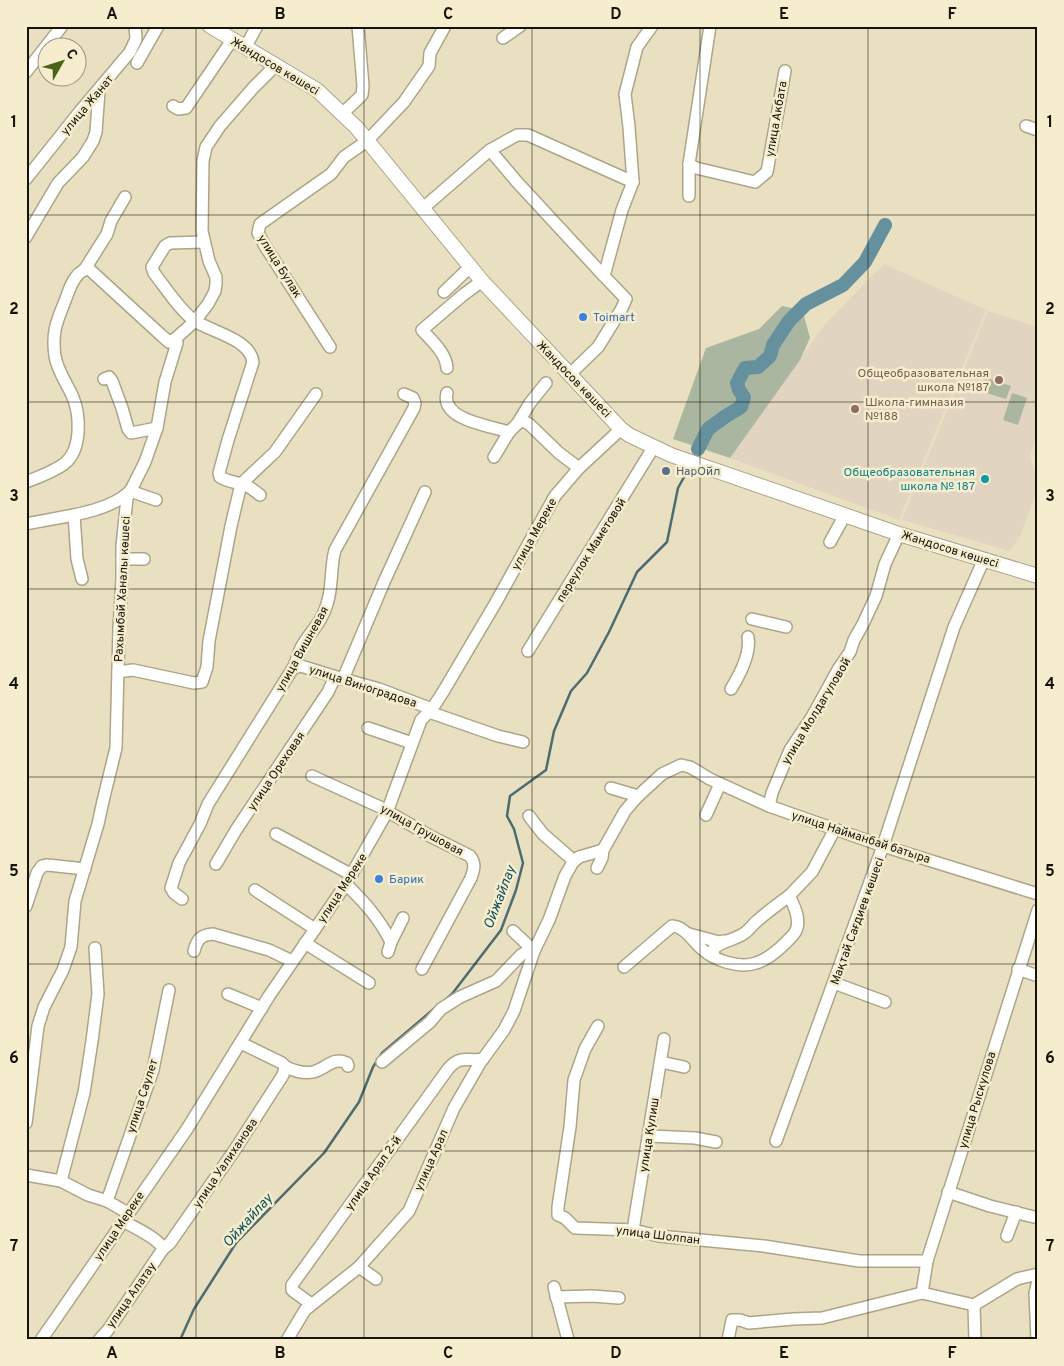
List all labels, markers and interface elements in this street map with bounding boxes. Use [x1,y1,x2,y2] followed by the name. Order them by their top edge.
[106,5,118,25] text: A
[274,5,286,25] text: B
[443,5,453,25] text: C
[610,5,622,25] text: D
[779,5,789,25] text: E
[947,5,957,25] text: F
[227,34,322,100] street label: Жандосов көшесі
[38,38,88,88] north arrow
[62,46,80,64] text: С
[58,72,118,139] street label: улица Жанат
[762,80,792,158] street label: улица Акбата
[11,113,17,133] text: 1
[1047,113,1053,133] text: 1
[253,232,305,301] street label: улица Булак
[9,300,19,320] text: 2
[1045,300,1055,320] text: 2
[593,310,635,326] place label: Toimart
[577,311,589,323] marker: Toimart
[532,338,614,422] street label: Жандосов көшесі
[858,366,989,396] place label: Общеобразовательная школа №187
[993,374,1005,386] marker: Общеобразовательная школа №187
[865,395,964,425] place label: Школа-гимназия №188
[849,403,861,415] marker: Школа-гимназия №188
[676,464,720,480] place label: НарОйл
[660,465,672,477] marker: НарОйл
[844,465,975,495] place label: Общеобразовательная школа № 187
[979,473,991,485] marker: Общеобразовательная школа № 187
[9,487,19,507] text: 3
[1045,487,1055,507] text: 3
[553,495,630,606] street label: переулок Маметовой
[508,496,561,573] street label: улица Мереке
[111,515,135,663] street label: Рахымбай Ханалы көшесі
[899,528,1000,572] street label: Жандосов көшесі
[273,604,333,695] street label: улица Вишневая
[779,655,855,768] street label: улица Молдагуловой
[307,662,419,712] street label: улица Виноградова
[9,675,19,695] text: 4
[1045,675,1055,695] text: 4
[244,729,309,814] street label: улица Ореховая
[377,801,466,860] street label: улица Грушовая
[789,808,932,868] street label: улица Найманбай батыра
[314,851,371,927] street label: улица Мереке
[827,855,888,987] street label: Мақтай Сағдиев көшесі
[9,862,19,882] text: 5
[1045,862,1055,882] text: 5
[481,863,521,932] water label: Ойжайлау
[389,872,424,888] place label: Барик
[373,873,385,885] marker: Барик
[9,1049,19,1069] text: 6
[1045,1049,1055,1069] text: 6
[956,1050,1000,1151] street label: улица Рыскулова
[123,1057,163,1135] street label: улица Саулет
[636,1097,664,1174] street label: улица Кулиш
[190,1116,262,1212] street label: улица Уалиханова
[411,1127,453,1194] street label: улица Арал
[342,1133,406,1214] street label: улица Арал 2-й
[91,1189,149,1264] street label: улица Мереке
[220,1190,277,1251] water label: Ойжайлау
[615,1223,701,1249] street label: улица Шолпан
[10,1237,18,1257] text: 7
[1046,1237,1054,1257] text: 7
[103,1259,160,1332] street label: улица Алатау
[106,1344,118,1364] text: A
[274,1344,286,1364] text: B
[443,1344,453,1364] text: C
[610,1344,622,1364] text: D
[779,1344,789,1364] text: E
[947,1344,957,1364] text: F

